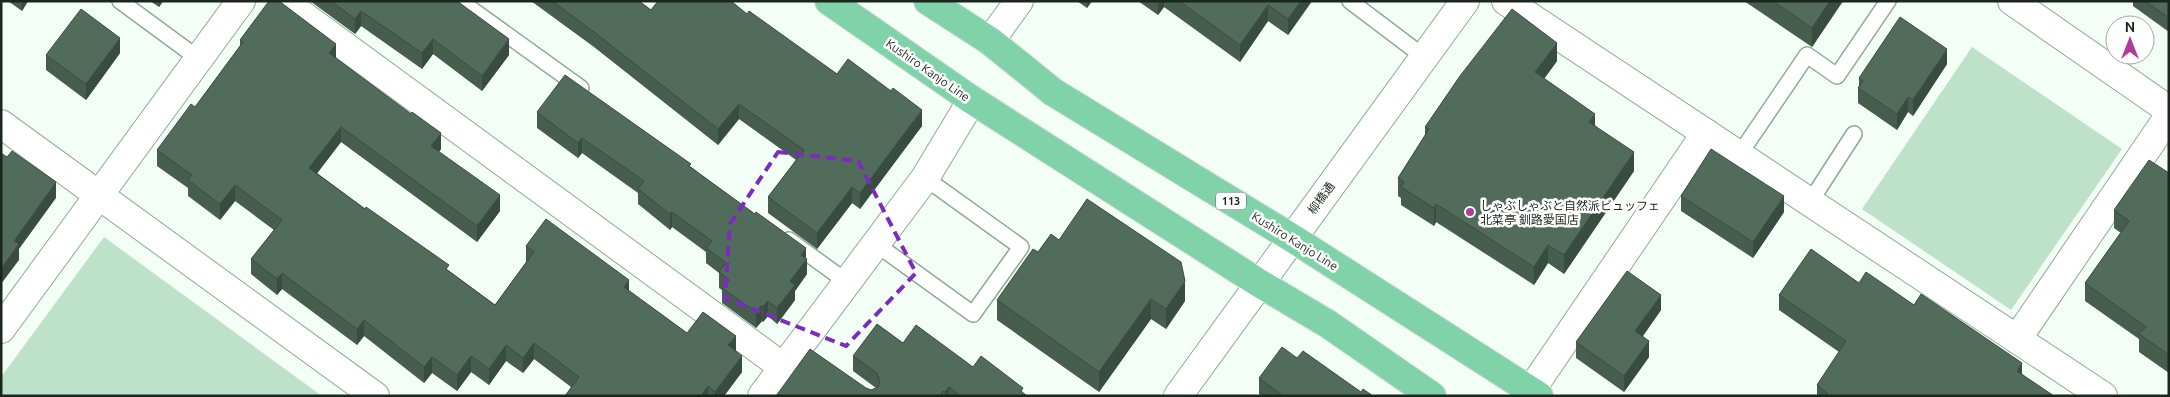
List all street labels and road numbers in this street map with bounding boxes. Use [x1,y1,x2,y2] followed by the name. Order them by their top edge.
[884,36,972,104] street label: Kushiro Kanjo Line
[1305,180,1337,216] street label: 柳橋通
[1216,192,1246,210] road number: 113
[1250,209,1340,273] street label: Kushiro Kanjo Line

